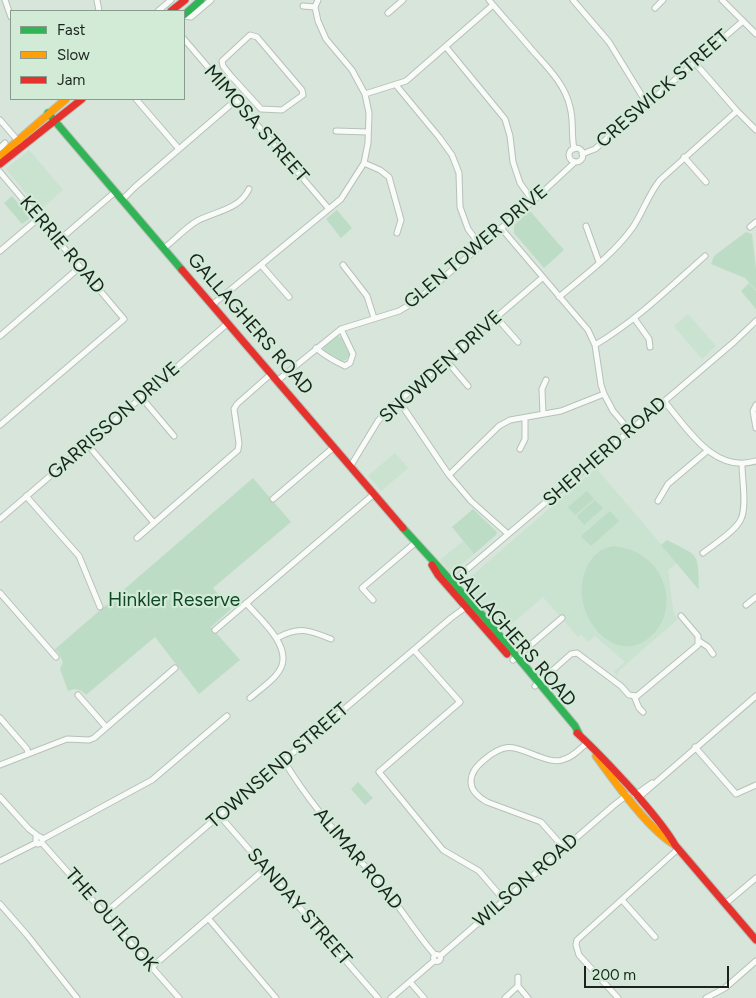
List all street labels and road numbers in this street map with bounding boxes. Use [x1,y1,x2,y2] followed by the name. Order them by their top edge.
[592,25,734,153] street label: CRESWICK STREET
[199,61,313,187] street label: MIMOSA STREET
[399,180,553,314] street label: GLEN TOWER DRIVE
[15,192,109,298] street label: KERRIE ROAD
[182,249,318,399] street label: GALLAGHERS ROAD
[375,306,507,428] street label: SNOWDEN DRIVE
[43,357,185,485] street label: GARRISSON DRIVE
[539,392,671,512] street label: SHEPHERD ROAD
[445,561,581,711] street label: GALLAGHERS ROAD
[202,698,354,834] street label: TOWNSEND STREET
[309,803,407,915] street label: ALIMAR ROAD
[469,829,583,933] street label: WILSON ROAD
[242,844,356,970] street label: SANDAY STREET
[60,864,162,976] street label: THE OUTLOOK

